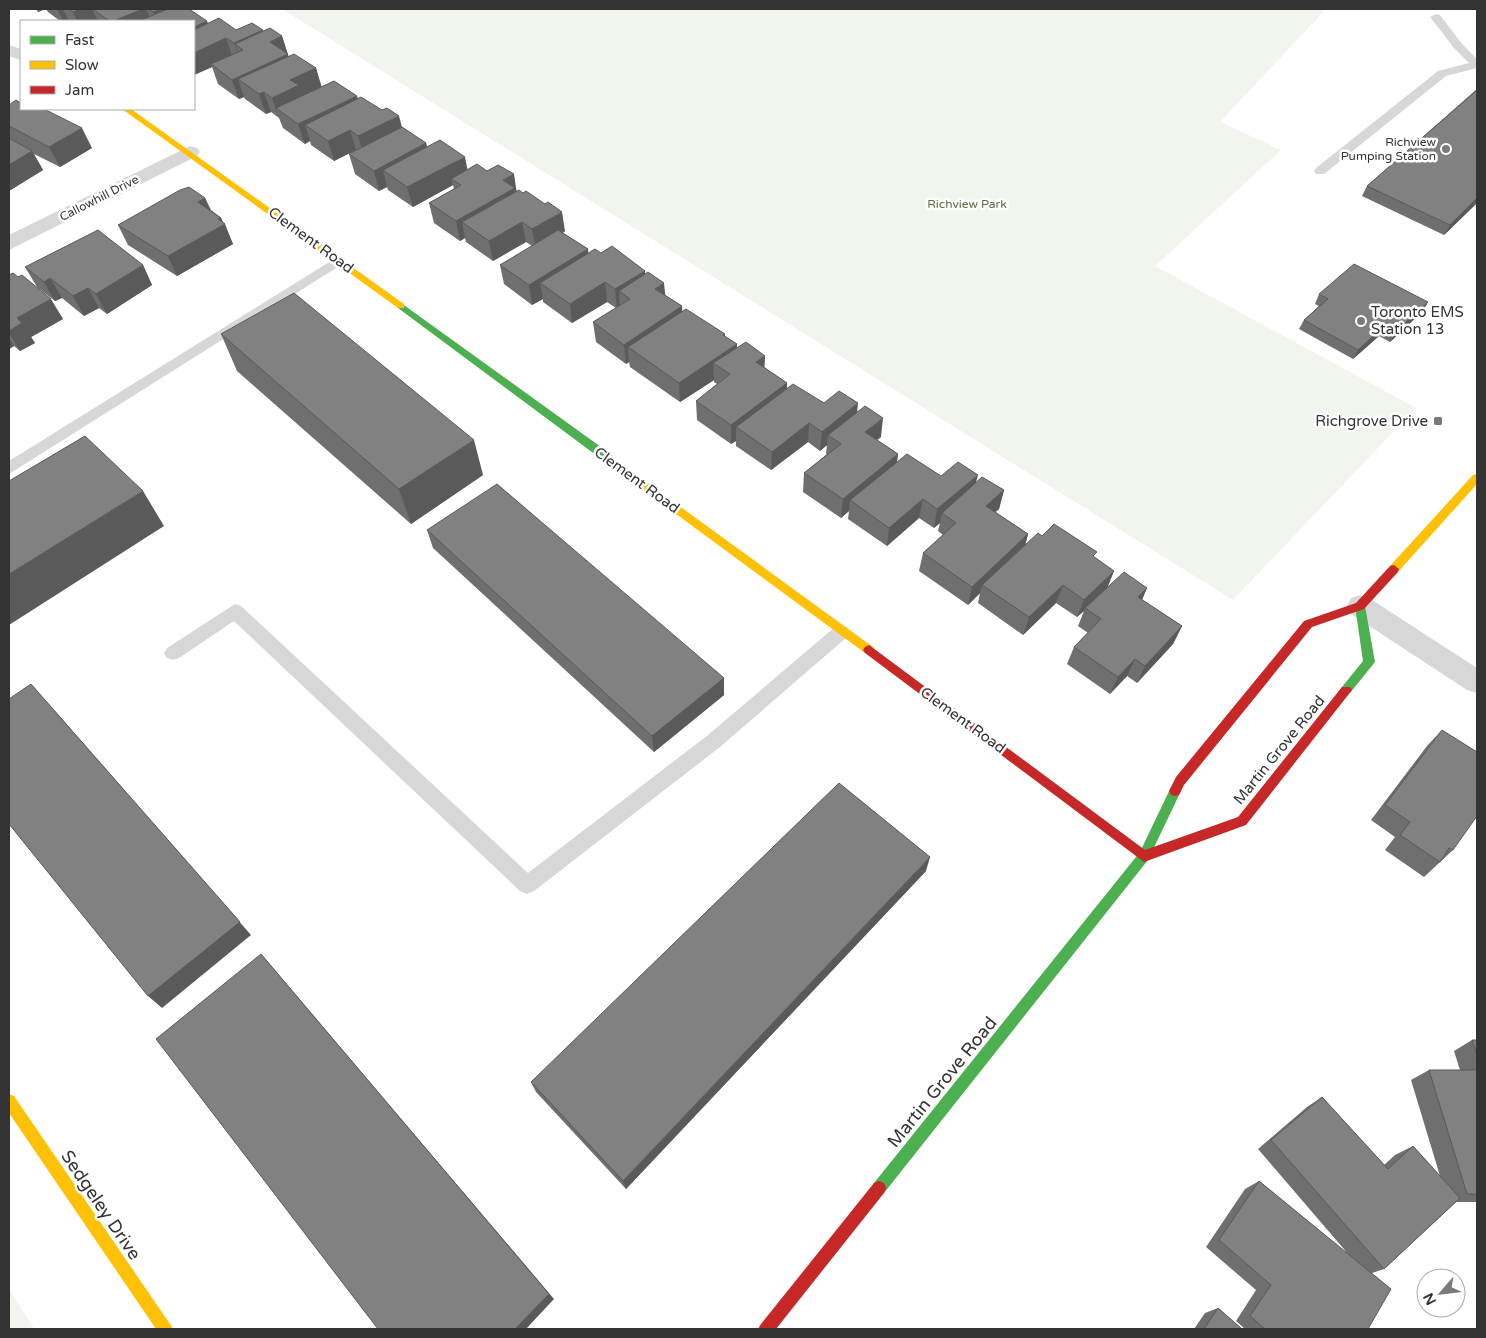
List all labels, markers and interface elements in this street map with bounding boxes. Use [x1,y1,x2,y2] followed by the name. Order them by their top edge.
[20,20,195,110] legend
[65,31,95,49] text: Fast
[65,56,99,74] text: Slow
[65,81,94,99] text: Jam
[1341,135,1436,163] place label: Richview Pumping Station
[1440,143,1452,155] marker: Richview Pumping Station
[57,172,141,224] street label: Callowhill Drive
[927,197,1007,211] park label: Richview Park
[265,203,357,277] street label: Clement Road
[1371,303,1464,338] place label: Toronto EMS Station 13
[1355,315,1367,327] marker: Toronto EMS Station 13
[1315,412,1428,430] place label: Richgrove Drive
[1432,415,1444,427] marker: Richgrove Drive
[591,443,683,517] street label: Clement Road
[917,683,1009,757] street label: Clement Road
[1230,692,1328,808] street label: Martin Grove Road
[882,1012,1002,1152] street label: Martin Grove Road
[56,1146,146,1264] street label: Sedgeley Drive
[1416,1268,1466,1318] north arrow
[1420,1290,1440,1308] text: N

